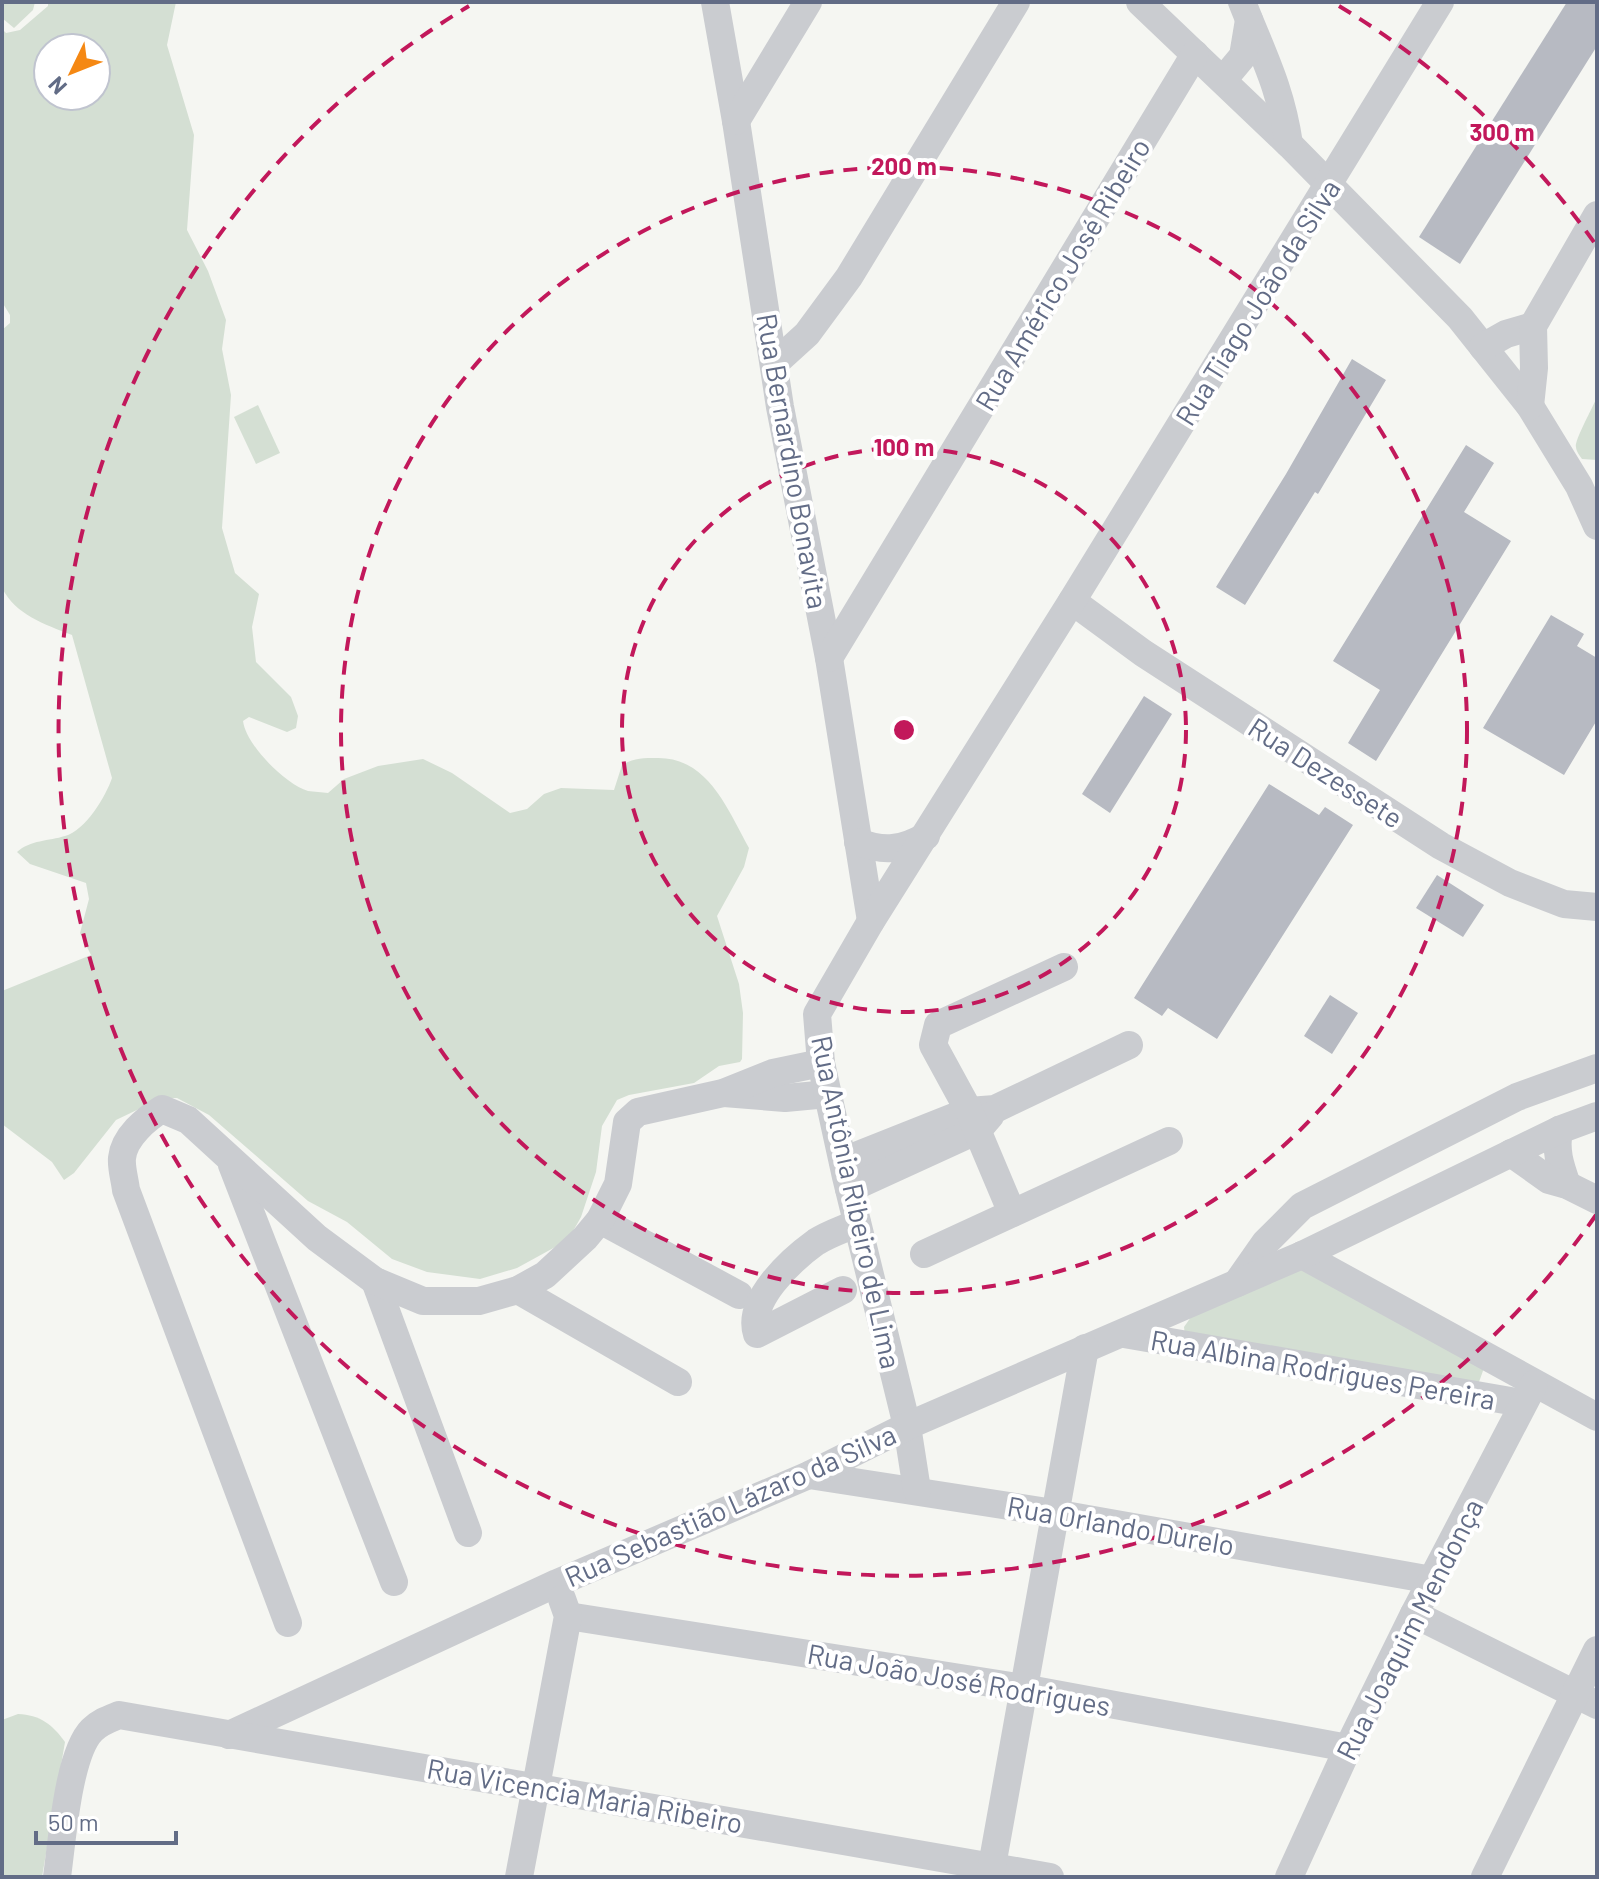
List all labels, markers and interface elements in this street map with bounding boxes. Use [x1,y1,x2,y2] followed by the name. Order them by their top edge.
[32,32,112,112] north arrow
[42,72,71,101] text: N
[1469,117,1535,146] text: 300 m
[967,132,1157,416] street label: Rua Américo José Ribeiro
[871,151,937,180] text: 200 m
[1167,173,1347,431] street label: Rua Tiago João da Silva
[750,311,836,611] street label: Rua Bernardino Bonavita
[874,432,934,461] text: 100 m
[1242,709,1410,835] street label: Rua Dezessete
[890,716,918,744] centre of rings
[805,1032,909,1372] street label: Rua Antônia Ribeiro de Lima
[1148,1322,1498,1416] street label: Rua Albina Rodrigues Pereira
[559,1416,901,1594] street label: Rua Sebastião Lázaro da Silva
[1005,1488,1237,1562] street label: Rua Orlando Durelo
[1328,1493,1490,1765] street label: Rua Joaquim Mendonça
[805,1636,1113,1722] street label: Rua João José Rodrigues
[425,1750,745,1840] street label: Rua Vicencia Maria Ribeiro
[36,1795,176,1845] scale bar
[48,1807,99,1836] text: 50 m

